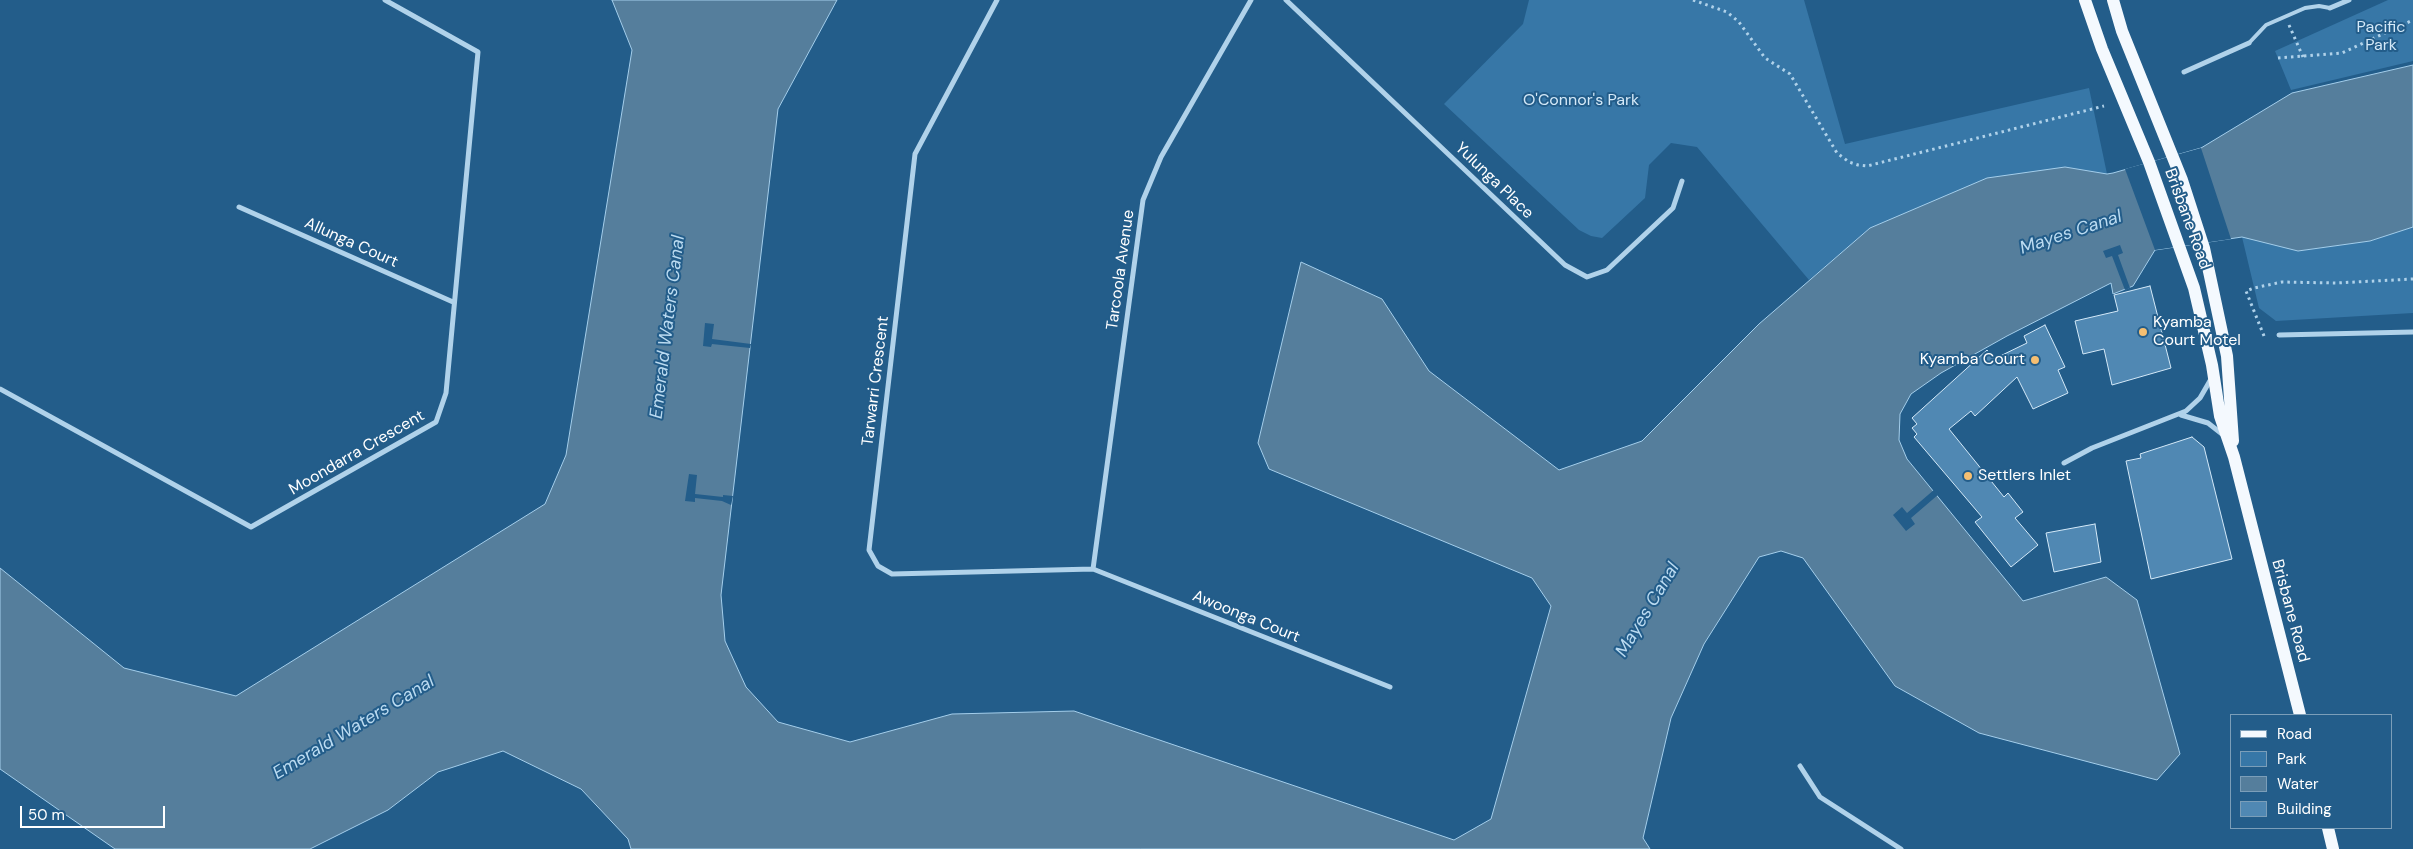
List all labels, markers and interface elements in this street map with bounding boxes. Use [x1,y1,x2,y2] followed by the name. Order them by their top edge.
[2357,18,2405,56] park label: Pacific Park
[1523,91,1639,111] park label: O'Connor's Park
[1451,139,1537,223] street label: Yulunga Place
[2160,166,2214,272] street label: Brisbane Road
[2017,206,2125,260] water label: Mayes Canal
[1103,209,1139,331] street label: Tarcoola Avenue
[301,214,401,272] street label: Allunga Court
[646,234,690,420] water label: Emerald Waters Canal
[2153,313,2241,351] place label: Kyamba Court Motel
[858,315,894,447] street label: Tarwarri Crescent
[2137,326,2149,338] marker: Kyamba Court Motel
[1920,350,2025,370] place label: Kyamba Court
[2029,354,2041,366] marker: Kyamba Court
[286,406,428,500] street label: Moondarra Crescent
[1978,466,2071,486] place label: Settlers Inlet
[1962,470,1974,482] marker: Settlers Inlet
[2267,557,2313,665] street label: Brisbane Road
[1611,559,1685,661] water label: Mayes Canal
[1189,587,1303,647] street label: Awoonga Court
[269,671,439,785] water label: Emerald Waters Canal
[2230,714,2393,829] legend
[2277,724,2312,744] text: Road
[2277,749,2307,769] text: Park
[2277,774,2318,794] text: Water
[22,796,168,828] scale bar
[2277,799,2332,819] text: Building
[28,805,65,825] text: 50 m

